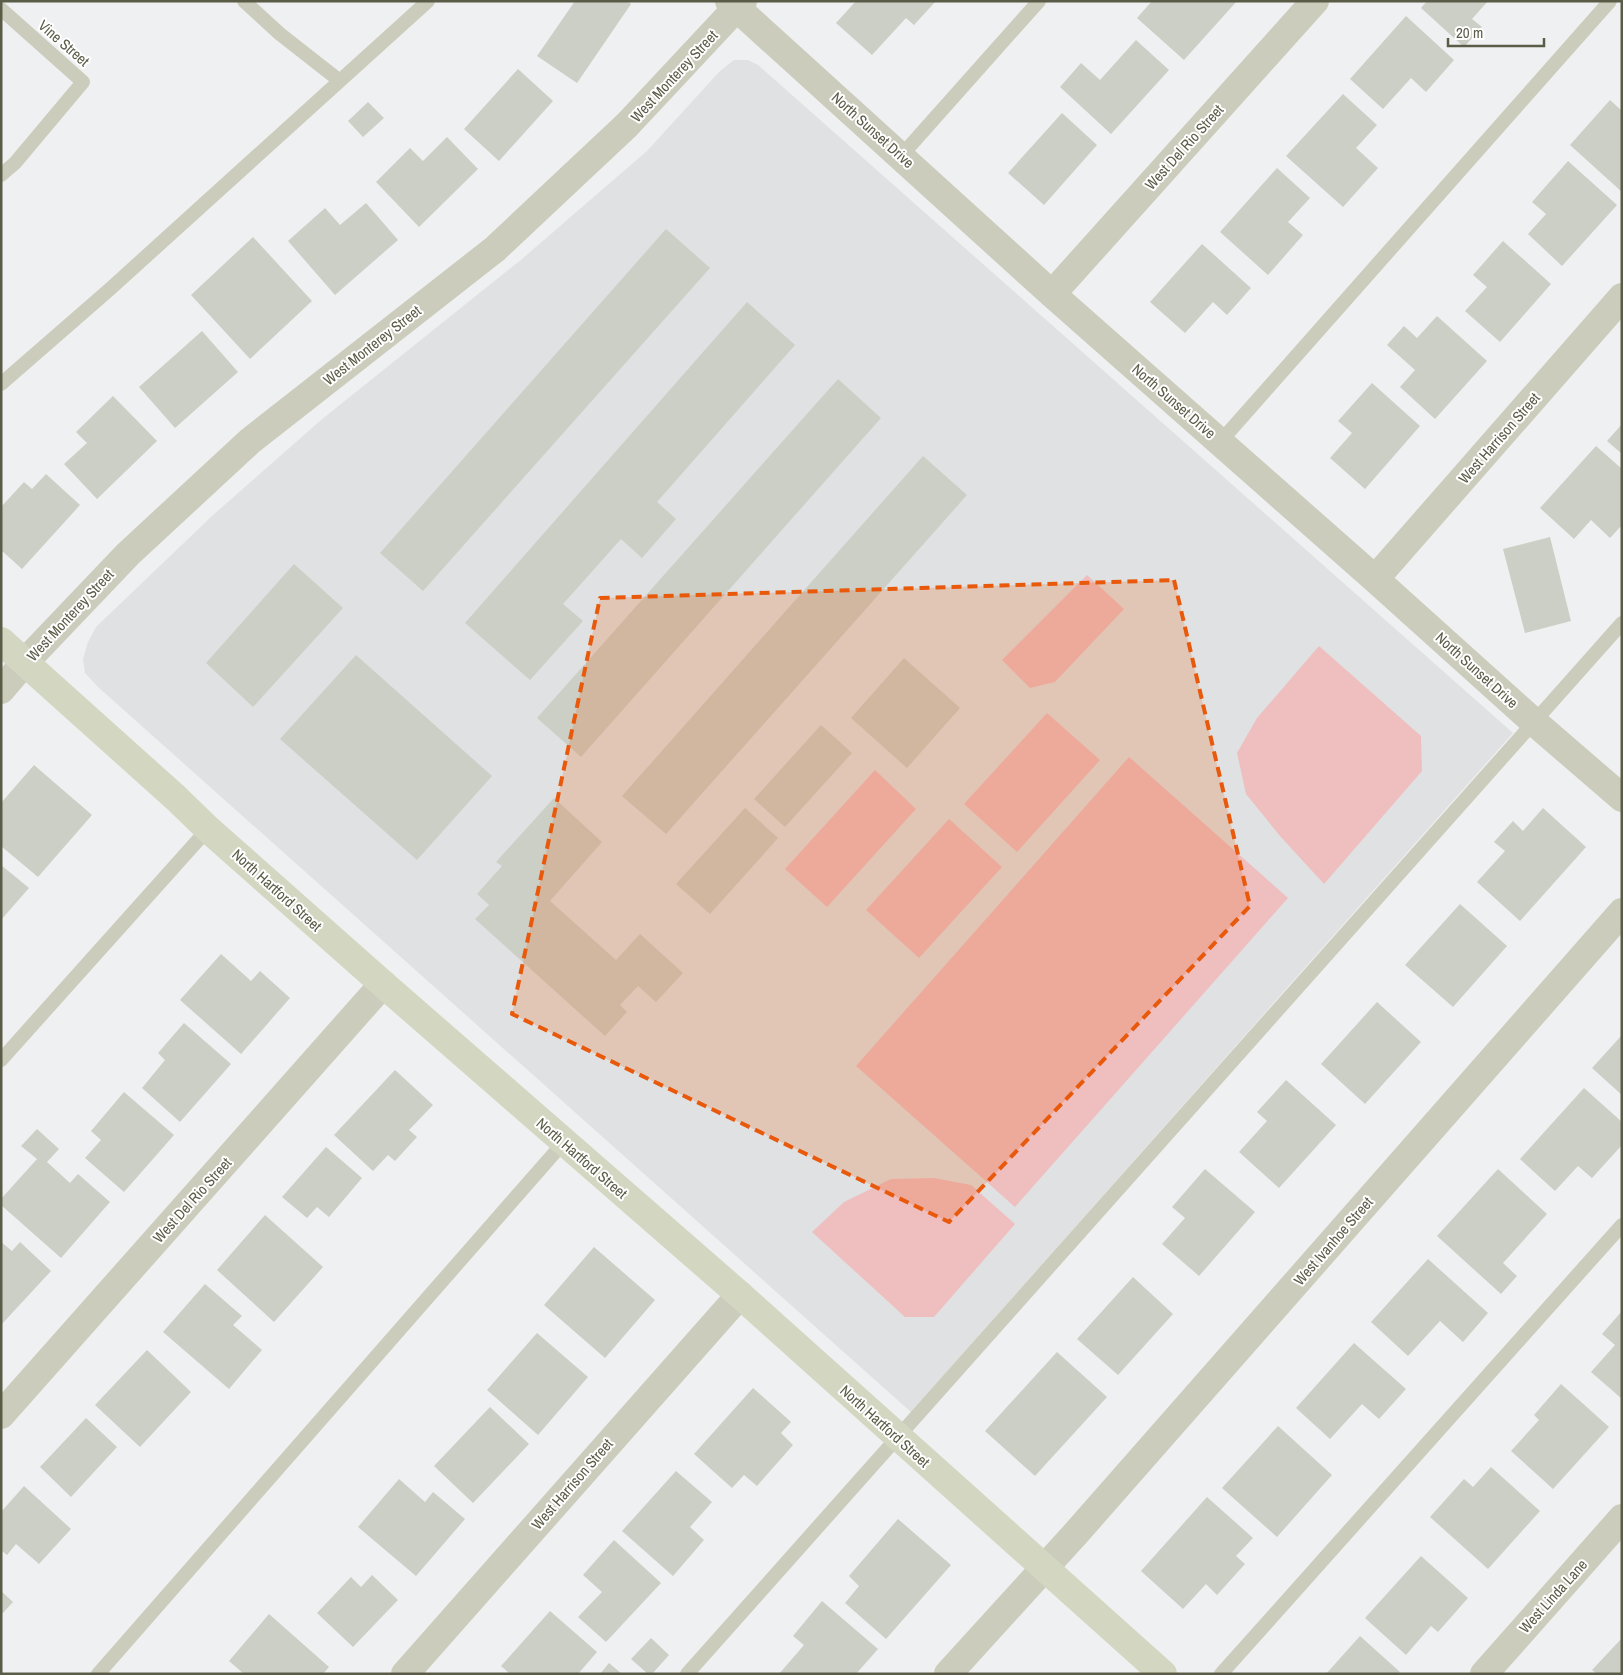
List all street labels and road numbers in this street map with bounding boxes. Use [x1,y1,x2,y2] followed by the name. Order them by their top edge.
[34,15,94,71] street label: Vine Street
[626,25,723,127] street label: West Monterey Street
[827,87,919,173] street label: North Sunset Drive
[1140,99,1228,194] street label: West Del Rio Street
[319,300,426,390] street label: West Monterey Street
[1128,359,1220,443] street label: North Sunset Drive
[1453,387,1545,488] street label: West Harrison Street
[22,564,119,666] street label: West Monterey Street
[1431,627,1523,713] street label: North Sunset Drive
[228,844,327,936] street label: North Hartford Street
[532,1113,632,1204] street label: North Hartford Street
[148,1152,236,1247] street label: West Del Rio Street
[1289,1192,1378,1290] street label: West Ivanhoe Street
[836,1380,935,1472] street label: North Hartford Street
[526,1433,618,1534] street label: West Harrison Street
[1514,1554,1592,1638] street label: West Linda Lane

